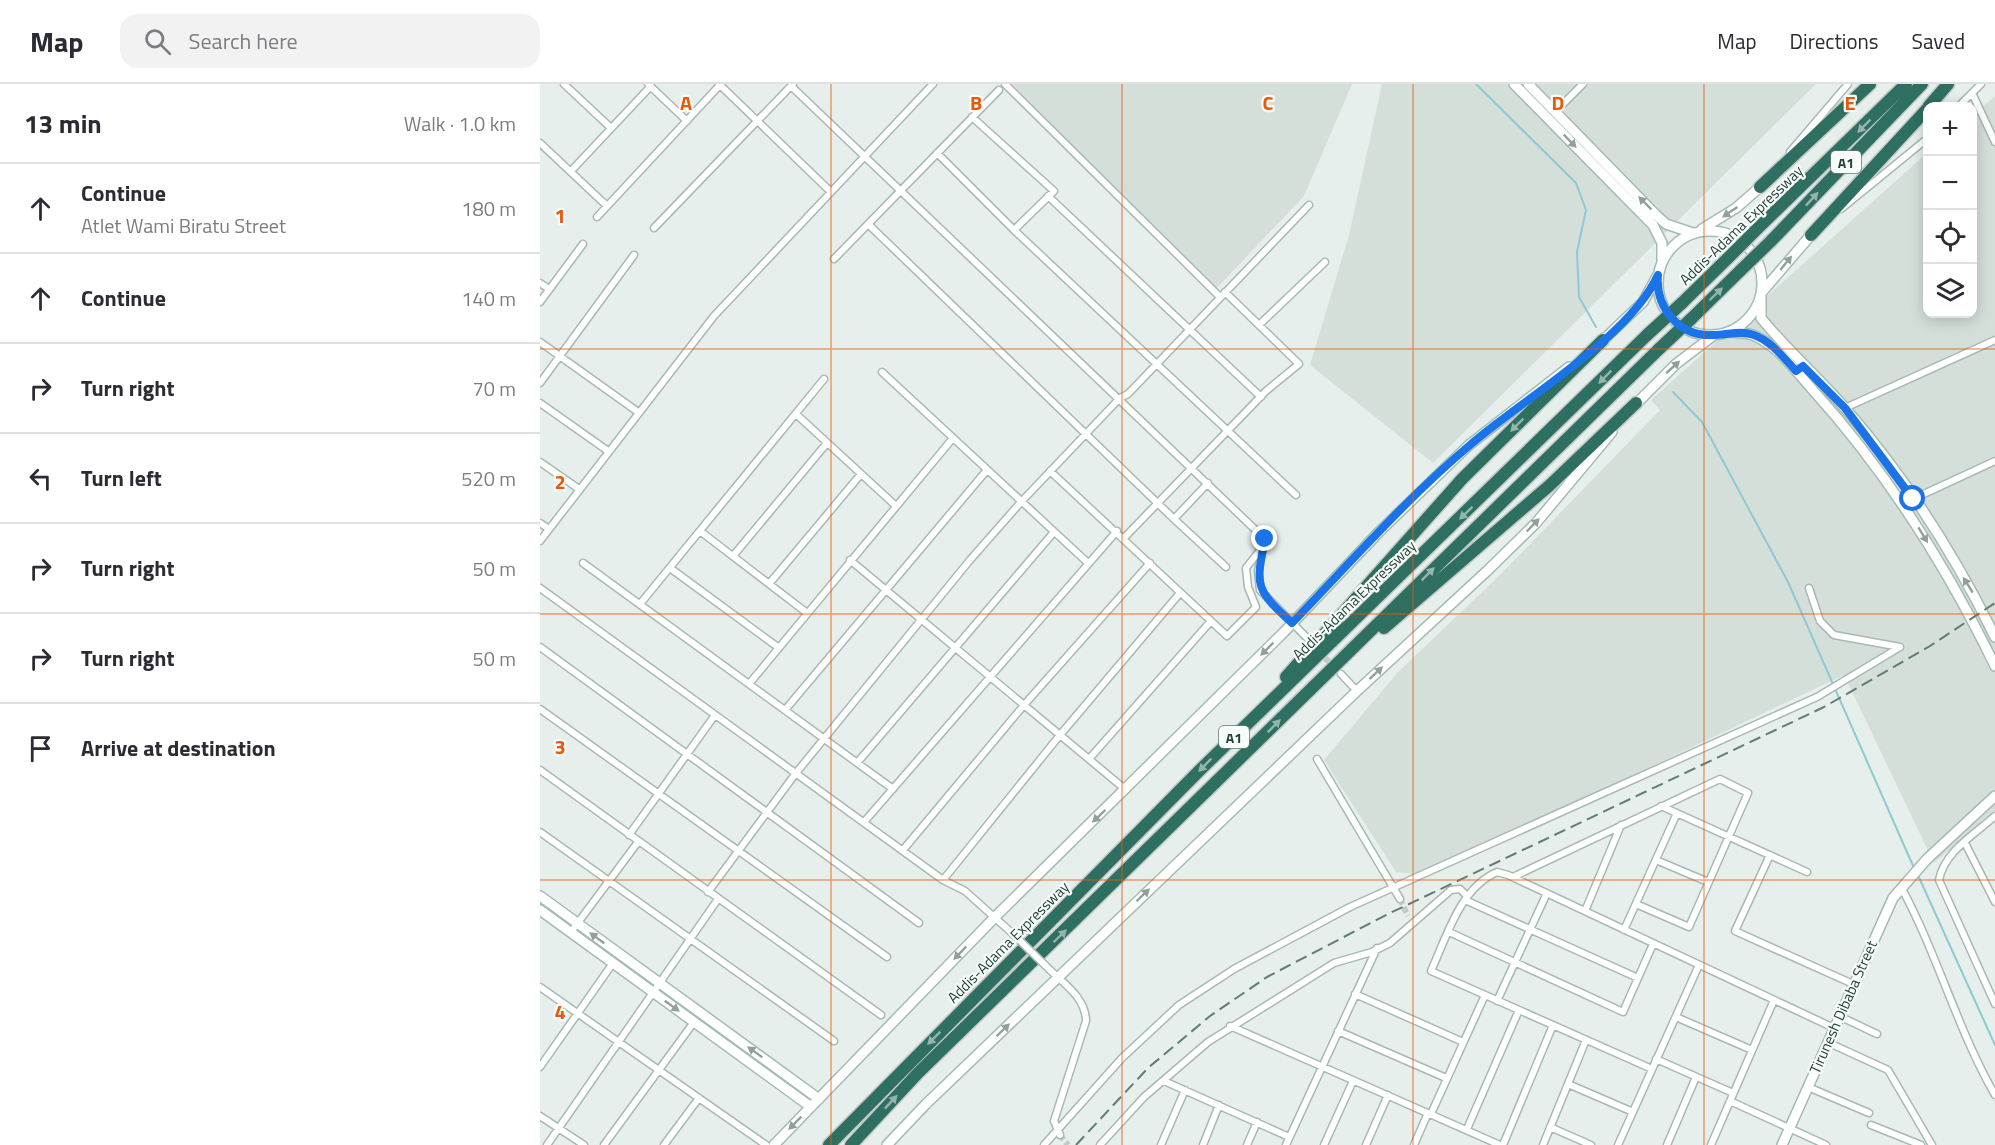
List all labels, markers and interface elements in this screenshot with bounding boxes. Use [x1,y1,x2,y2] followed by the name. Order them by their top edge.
[120,14,540,68] search box
[30,20,84,63] text: Map
[189,24,298,58] text: Search here
[141,25,174,58] icon: search
[1717,25,1757,57] text: Map
[1790,25,1879,57] text: Directions
[1912,25,1965,57] text: Saved
[680,87,692,118] text: A
[970,87,982,118] text: B
[1263,87,1274,118] text: C
[1552,87,1564,118] text: D
[1844,87,1856,118] text: E
[1923,102,1977,318] map controls
[1923,102,1977,156] button: +
[24,104,102,143] text: 13 min
[404,108,516,139] text: Walk · 1.0 km
[1858,118,1872,132] one-way arrow
[1562,134,1576,148] one-way arrow
[1831,151,1861,173] road number: A1
[1923,156,1977,210] button: −
[1674,160,1808,290] street label: Addis-Adama Expressway
[81,176,166,210] text: Continue
[24,192,57,225] icon: ahead
[1804,192,1818,206] one-way arrow
[461,193,516,224] text: 180 m
[1638,196,1652,210] one-way arrow
[554,200,566,231] text: 1
[1722,206,1738,218] one-way arrow
[81,210,286,241] text: Atlet Wami Biratu Street
[1923,210,1977,264] button: locate
[1779,255,1791,270] one-way arrow
[1923,264,1977,318] button: layers
[81,281,166,315] text: Continue
[24,282,57,315] icon: ahead
[461,283,516,314] text: 140 m
[1708,288,1722,302] one-way arrow
[1665,361,1680,374] one-way arrow
[1599,369,1613,383] one-way arrow
[81,371,175,405] text: Turn right
[24,372,57,405] icon: right
[472,373,516,404] text: 70 m
[1509,418,1524,432] one-way arrow
[81,461,162,495] text: Turn left
[24,462,57,495] icon: left
[461,463,516,494] text: 520 m
[554,466,566,497] text: 2
[1899,485,1925,511] route start
[1458,506,1473,520] one-way arrow
[1526,518,1540,533] one-way arrow
[1251,525,1277,551] route end
[1918,527,1929,543] one-way arrow
[1287,535,1421,665] street label: Addis-Adama Expressway
[81,551,175,585] text: Turn right
[24,552,57,585] icon: right
[472,553,516,584] text: 50 m
[1421,568,1435,582] one-way arrow
[1963,577,1974,593] one-way arrow
[81,641,175,675] text: Turn right
[24,642,57,675] icon: right
[1261,642,1275,656] one-way arrow
[472,643,516,674] text: 50 m
[1368,667,1382,681] one-way arrow
[1267,720,1281,734] one-way arrow
[1219,726,1249,748] road number: A1
[81,731,276,765] text: Arrive at destination
[554,731,566,762] text: 3
[24,732,57,765] icon: arrive
[1199,758,1213,772] one-way arrow
[1092,809,1107,823] one-way arrow
[942,876,1074,1008] street label: Addis-Adama Expressway
[1136,888,1151,902] one-way arrow
[1053,930,1067,944] one-way arrow
[590,932,606,944] one-way arrow
[1803,936,1883,1077] street label: Tirunesh Dibaba Street
[954,946,968,960] one-way arrow
[554,996,566,1027] text: 4
[664,1000,680,1012] one-way arrow
[995,1024,1010,1037] one-way arrow
[928,1030,942,1044] one-way arrow
[747,1046,763,1058] one-way arrow
[884,1095,898,1110] one-way arrow
[789,1116,803,1130] one-way arrow

